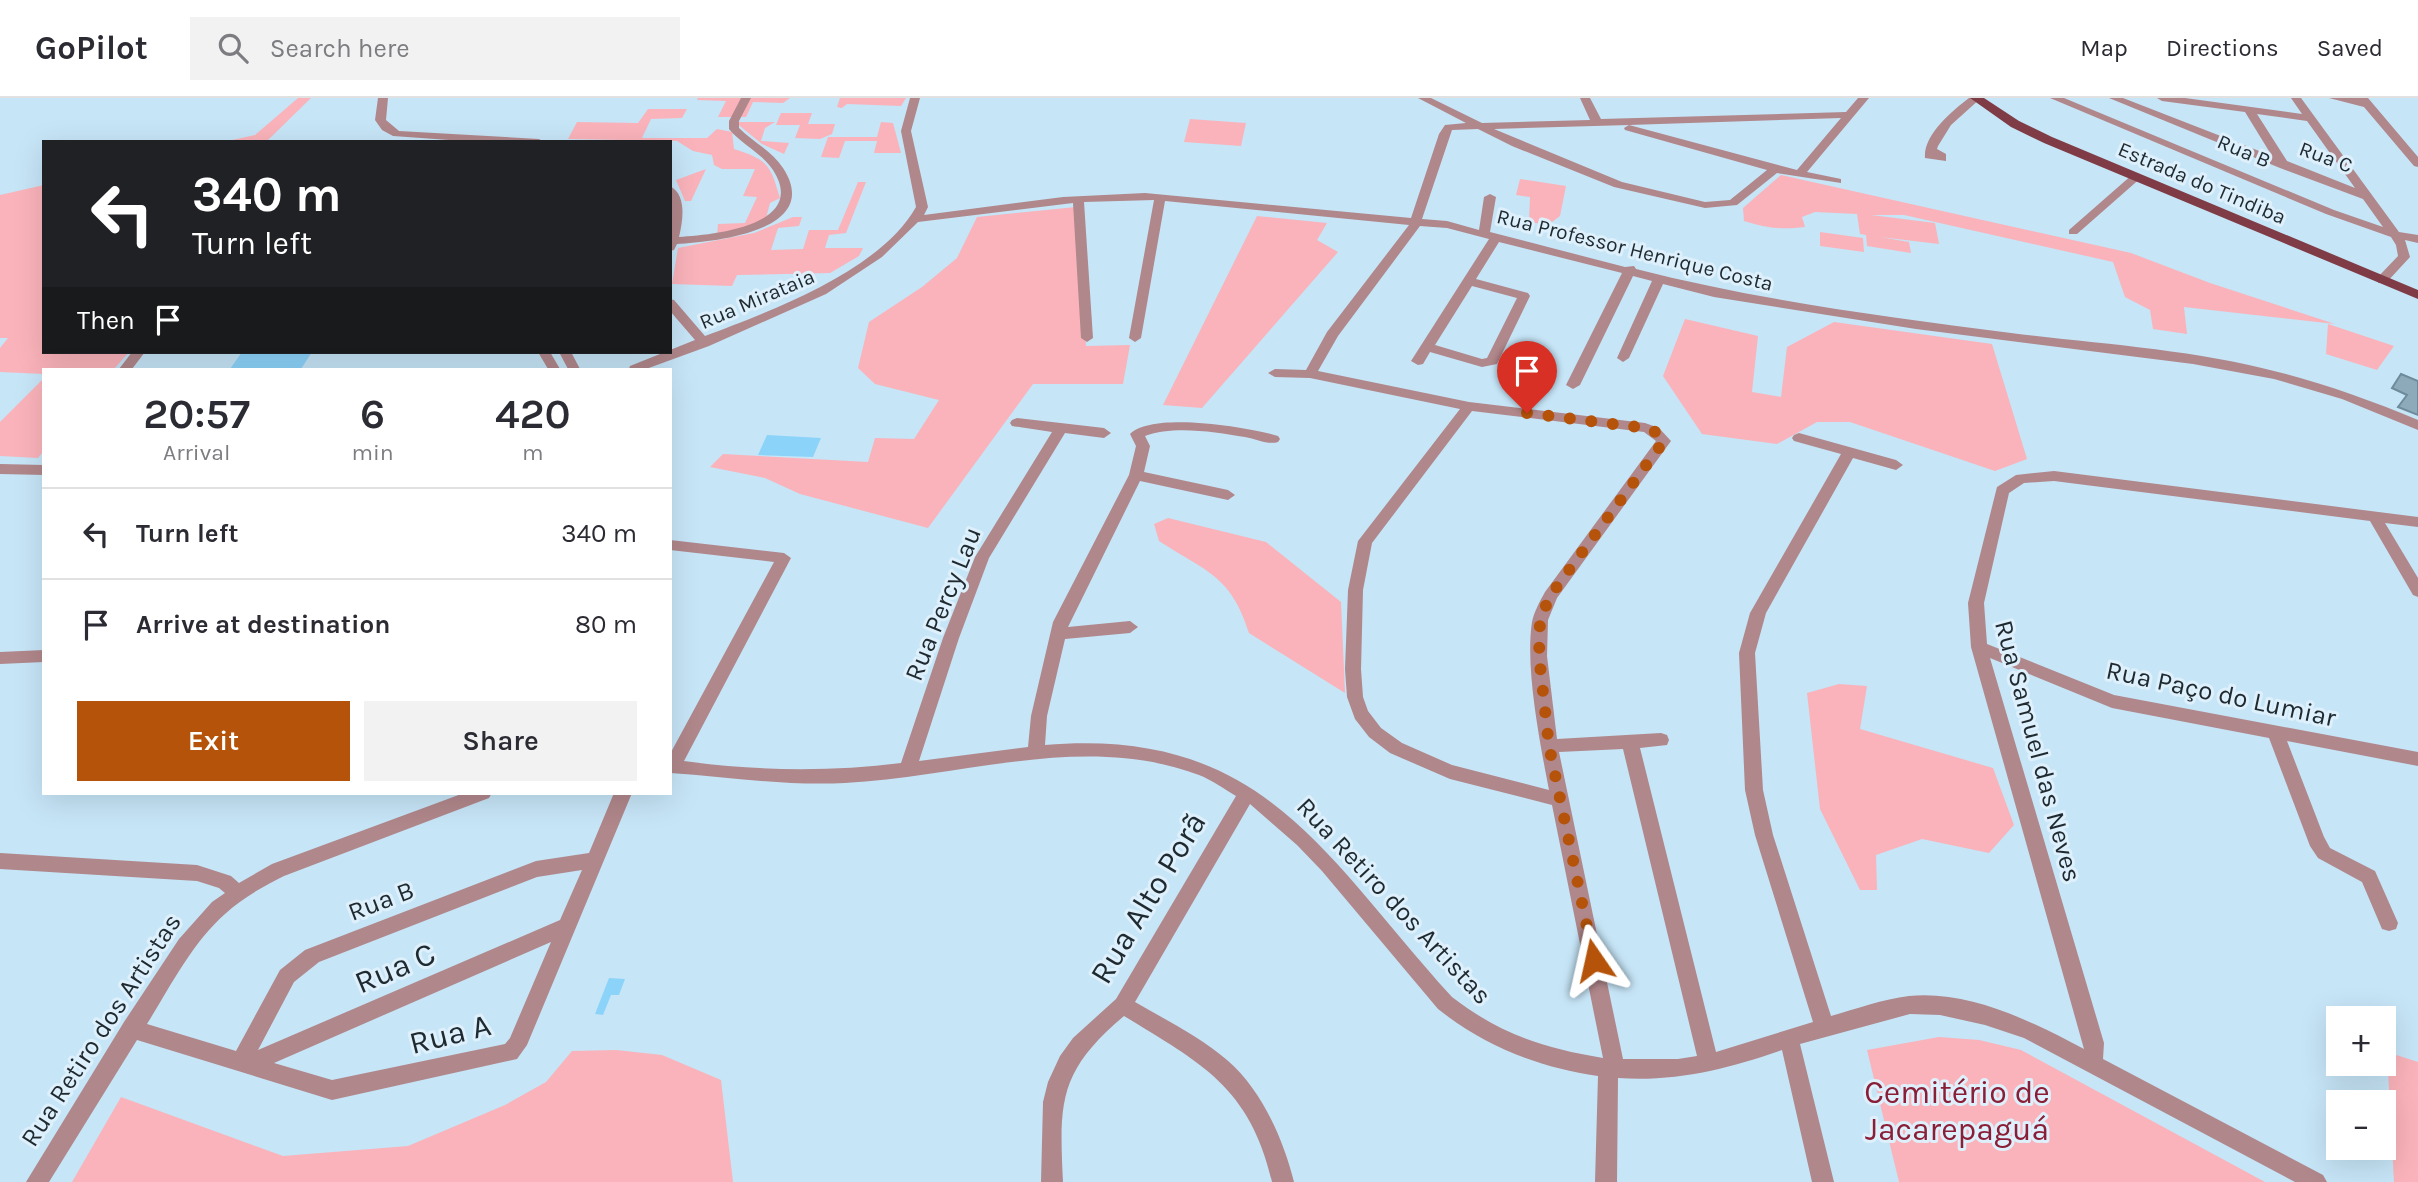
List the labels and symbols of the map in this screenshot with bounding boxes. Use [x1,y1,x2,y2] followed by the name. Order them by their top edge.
[2214,129,2274,173] street label: Rua B
[2296,136,2356,178] street label: Rua C
[2114,137,2290,229] street label: Estrada do Tindiba
[1494,204,1776,296] street label: Rua Professor Henrique Costa
[696,264,818,334] street label: Rua Mirataia
[1497,341,1557,413] pin
[898,523,988,685] street label: Rua Percy Lau
[1988,617,2088,885] street label: Rua Samuel das Neves
[2103,654,2339,734] street label: Rua Paço do Lumiar
[1290,791,1498,1011] street label: Rua Retiro dos Artistas
[1082,806,1214,990] street label: Rua Alto Porã
[344,874,418,928] street label: Rua B
[14,908,188,1152] street label: Rua Retiro dos Artistas
[1557,923,1631,997] position arrow
[349,935,441,1001] street label: Rua C
[405,1006,495,1062] street label: Rua A
[1864,1074,2050,1148] park label: Cemitério de Jacarepaguá

